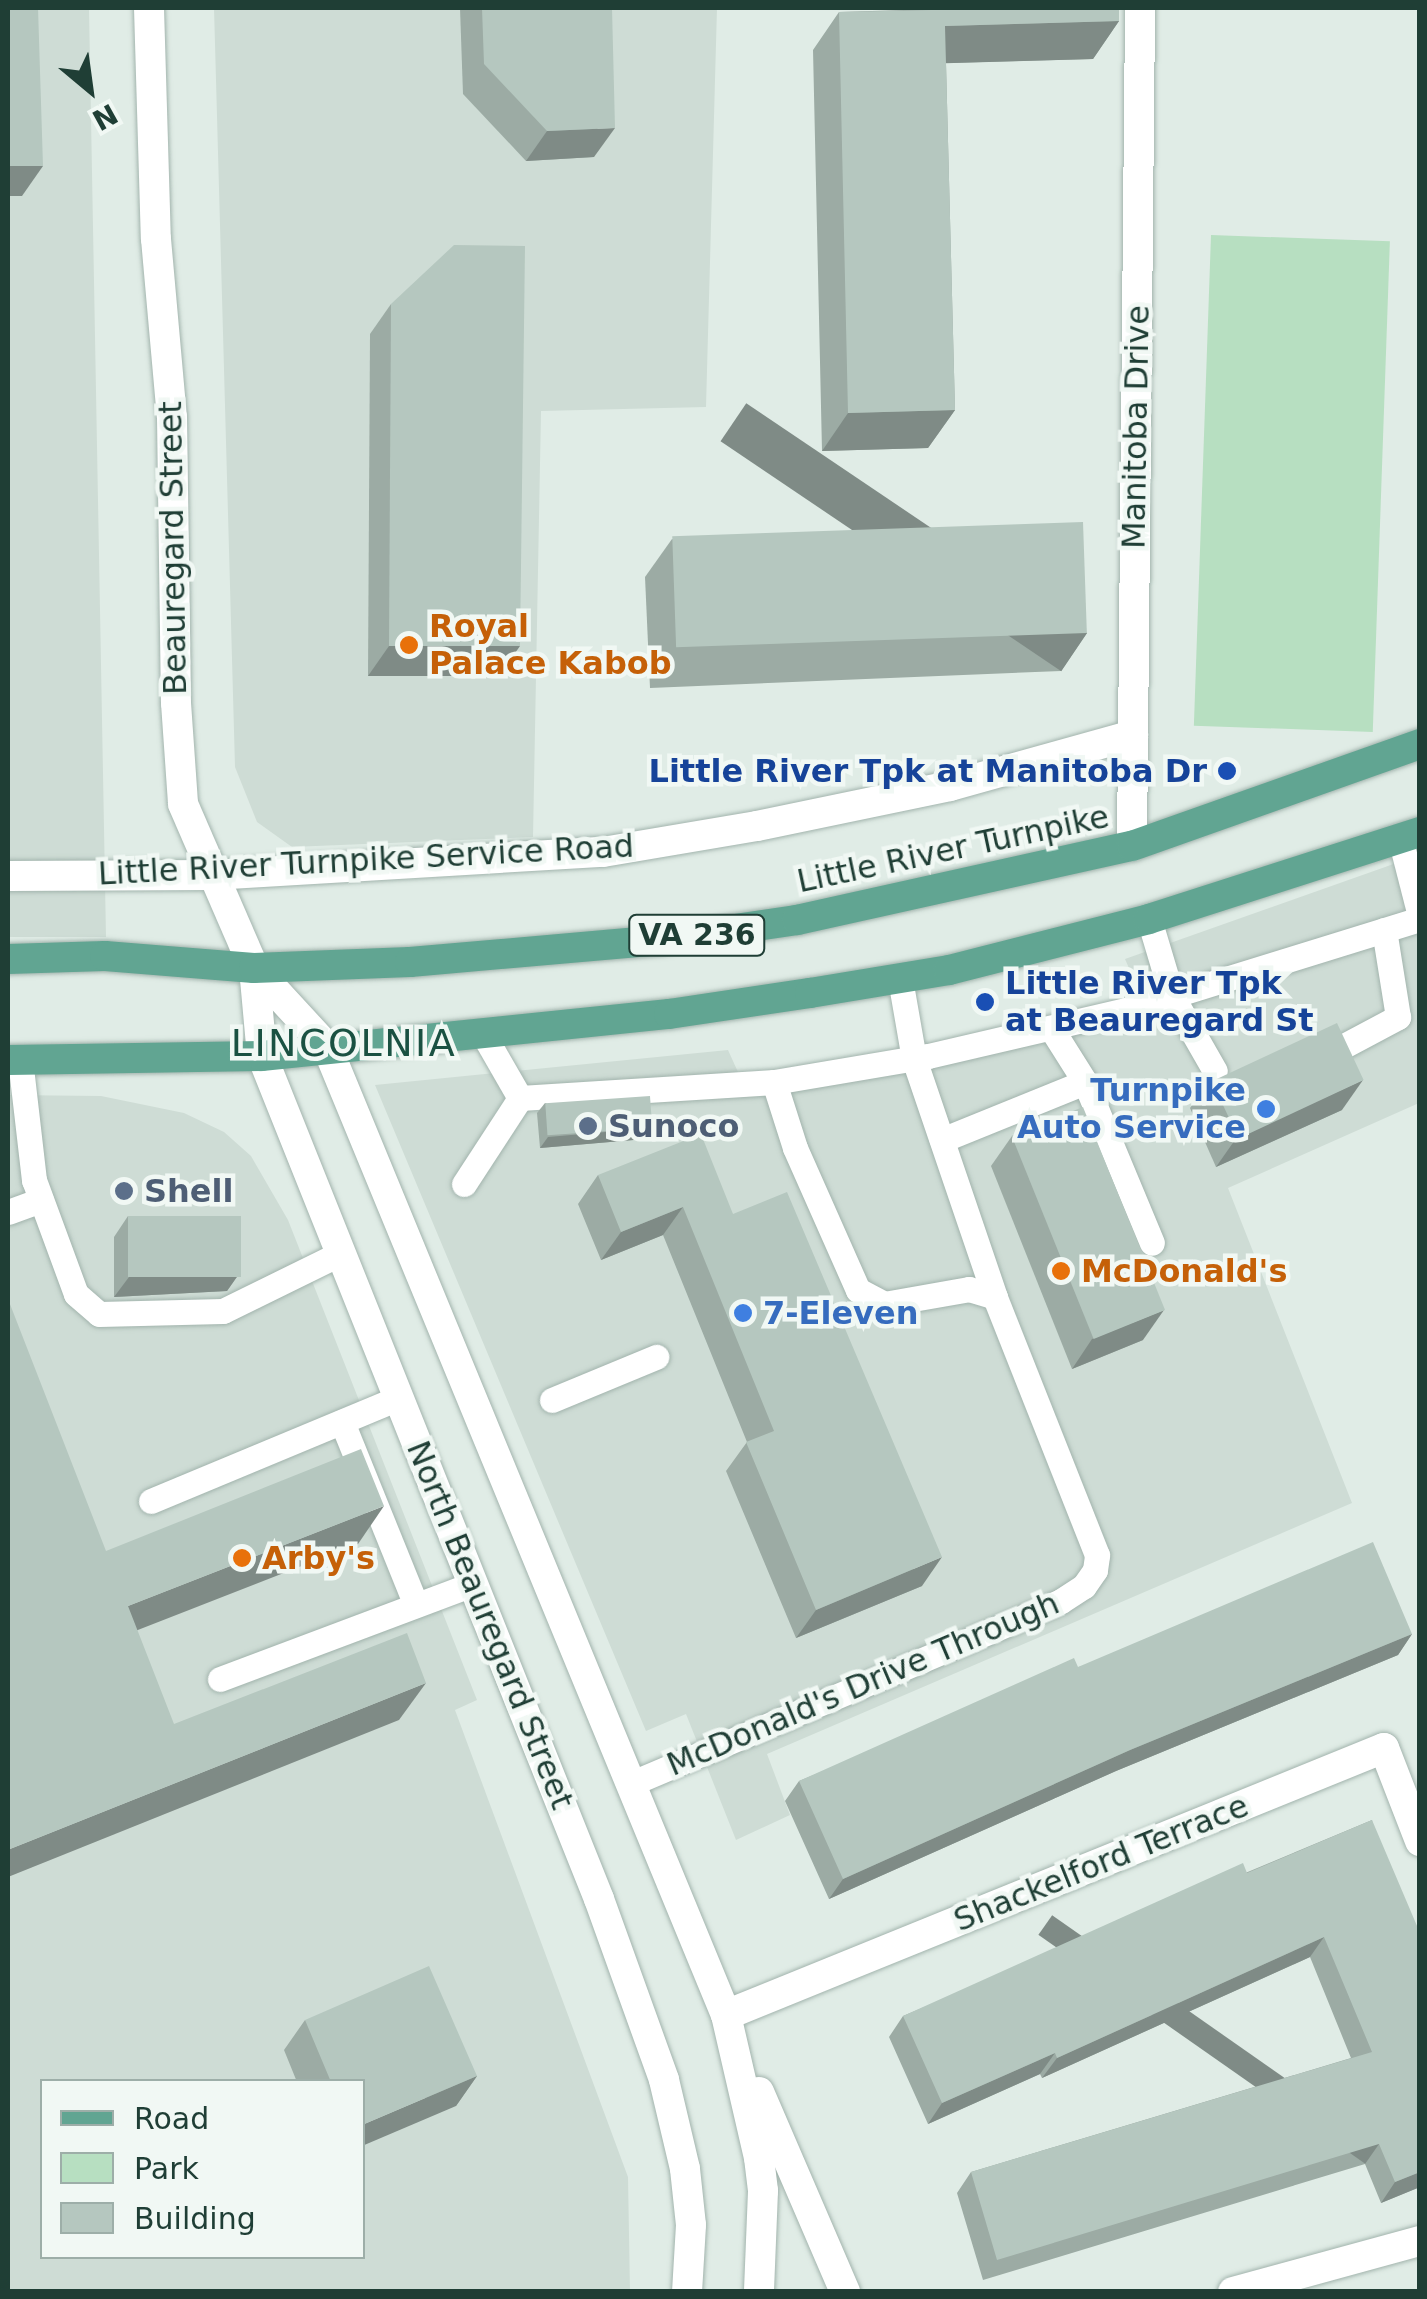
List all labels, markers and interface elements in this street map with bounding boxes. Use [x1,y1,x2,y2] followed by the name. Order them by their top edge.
[40,40,140,140] north arrow
[87,97,123,137] text: N
[1115,305,1157,549] street label: Manitoba Drive
[151,401,195,695] street label: Beauregard Street
[429,608,672,683] place label: Royal Palace Kabob
[398,634,420,656] marker: Royal Palace Kabob
[648,752,1207,790] place label: Little River Tpk at Manitoba Dr
[1216,760,1238,782] marker: Little River Tpk at Manitoba Dr
[794,797,1112,901] street label: Little River Turnpike
[97,827,635,893] street label: Little River Turnpike Service Road
[627,910,767,960] road number: VA 236
[1005,965,1314,1040] place label: Little River Tpk at Beauregard St
[974,991,996,1013] marker: Little River Tpk at Beauregard St
[231,1021,457,1067] district label: LINCOLNIA
[1017,1072,1246,1147] place label: Turnpike Auto Service
[1255,1098,1277,1120] marker: Turnpike Auto Service
[608,1107,740,1145] place label: Sunoco
[577,1115,599,1137] marker: Sunoco
[144,1172,233,1210] place label: Shell
[113,1180,135,1202] marker: Shell
[1081,1252,1287,1290] place label: McDonald's
[1050,1260,1072,1282] marker: McDonald's
[763,1294,918,1332] place label: 7-Eleven
[732,1302,754,1324] marker: 7-Eleven
[398,1435,582,1815] street label: North Beauregard Street
[262,1539,375,1577] place label: Arby's
[231,1547,253,1569] marker: Arby's
[661,1584,1065,1784] street label: McDonald's Drive Through
[948,1786,1254,1940] street label: Shackelford Terrace
[40,2079,365,2259] legend
[134,2101,209,2136] text: Road
[134,2151,199,2186] text: Park
[134,2201,256,2236] text: Building

